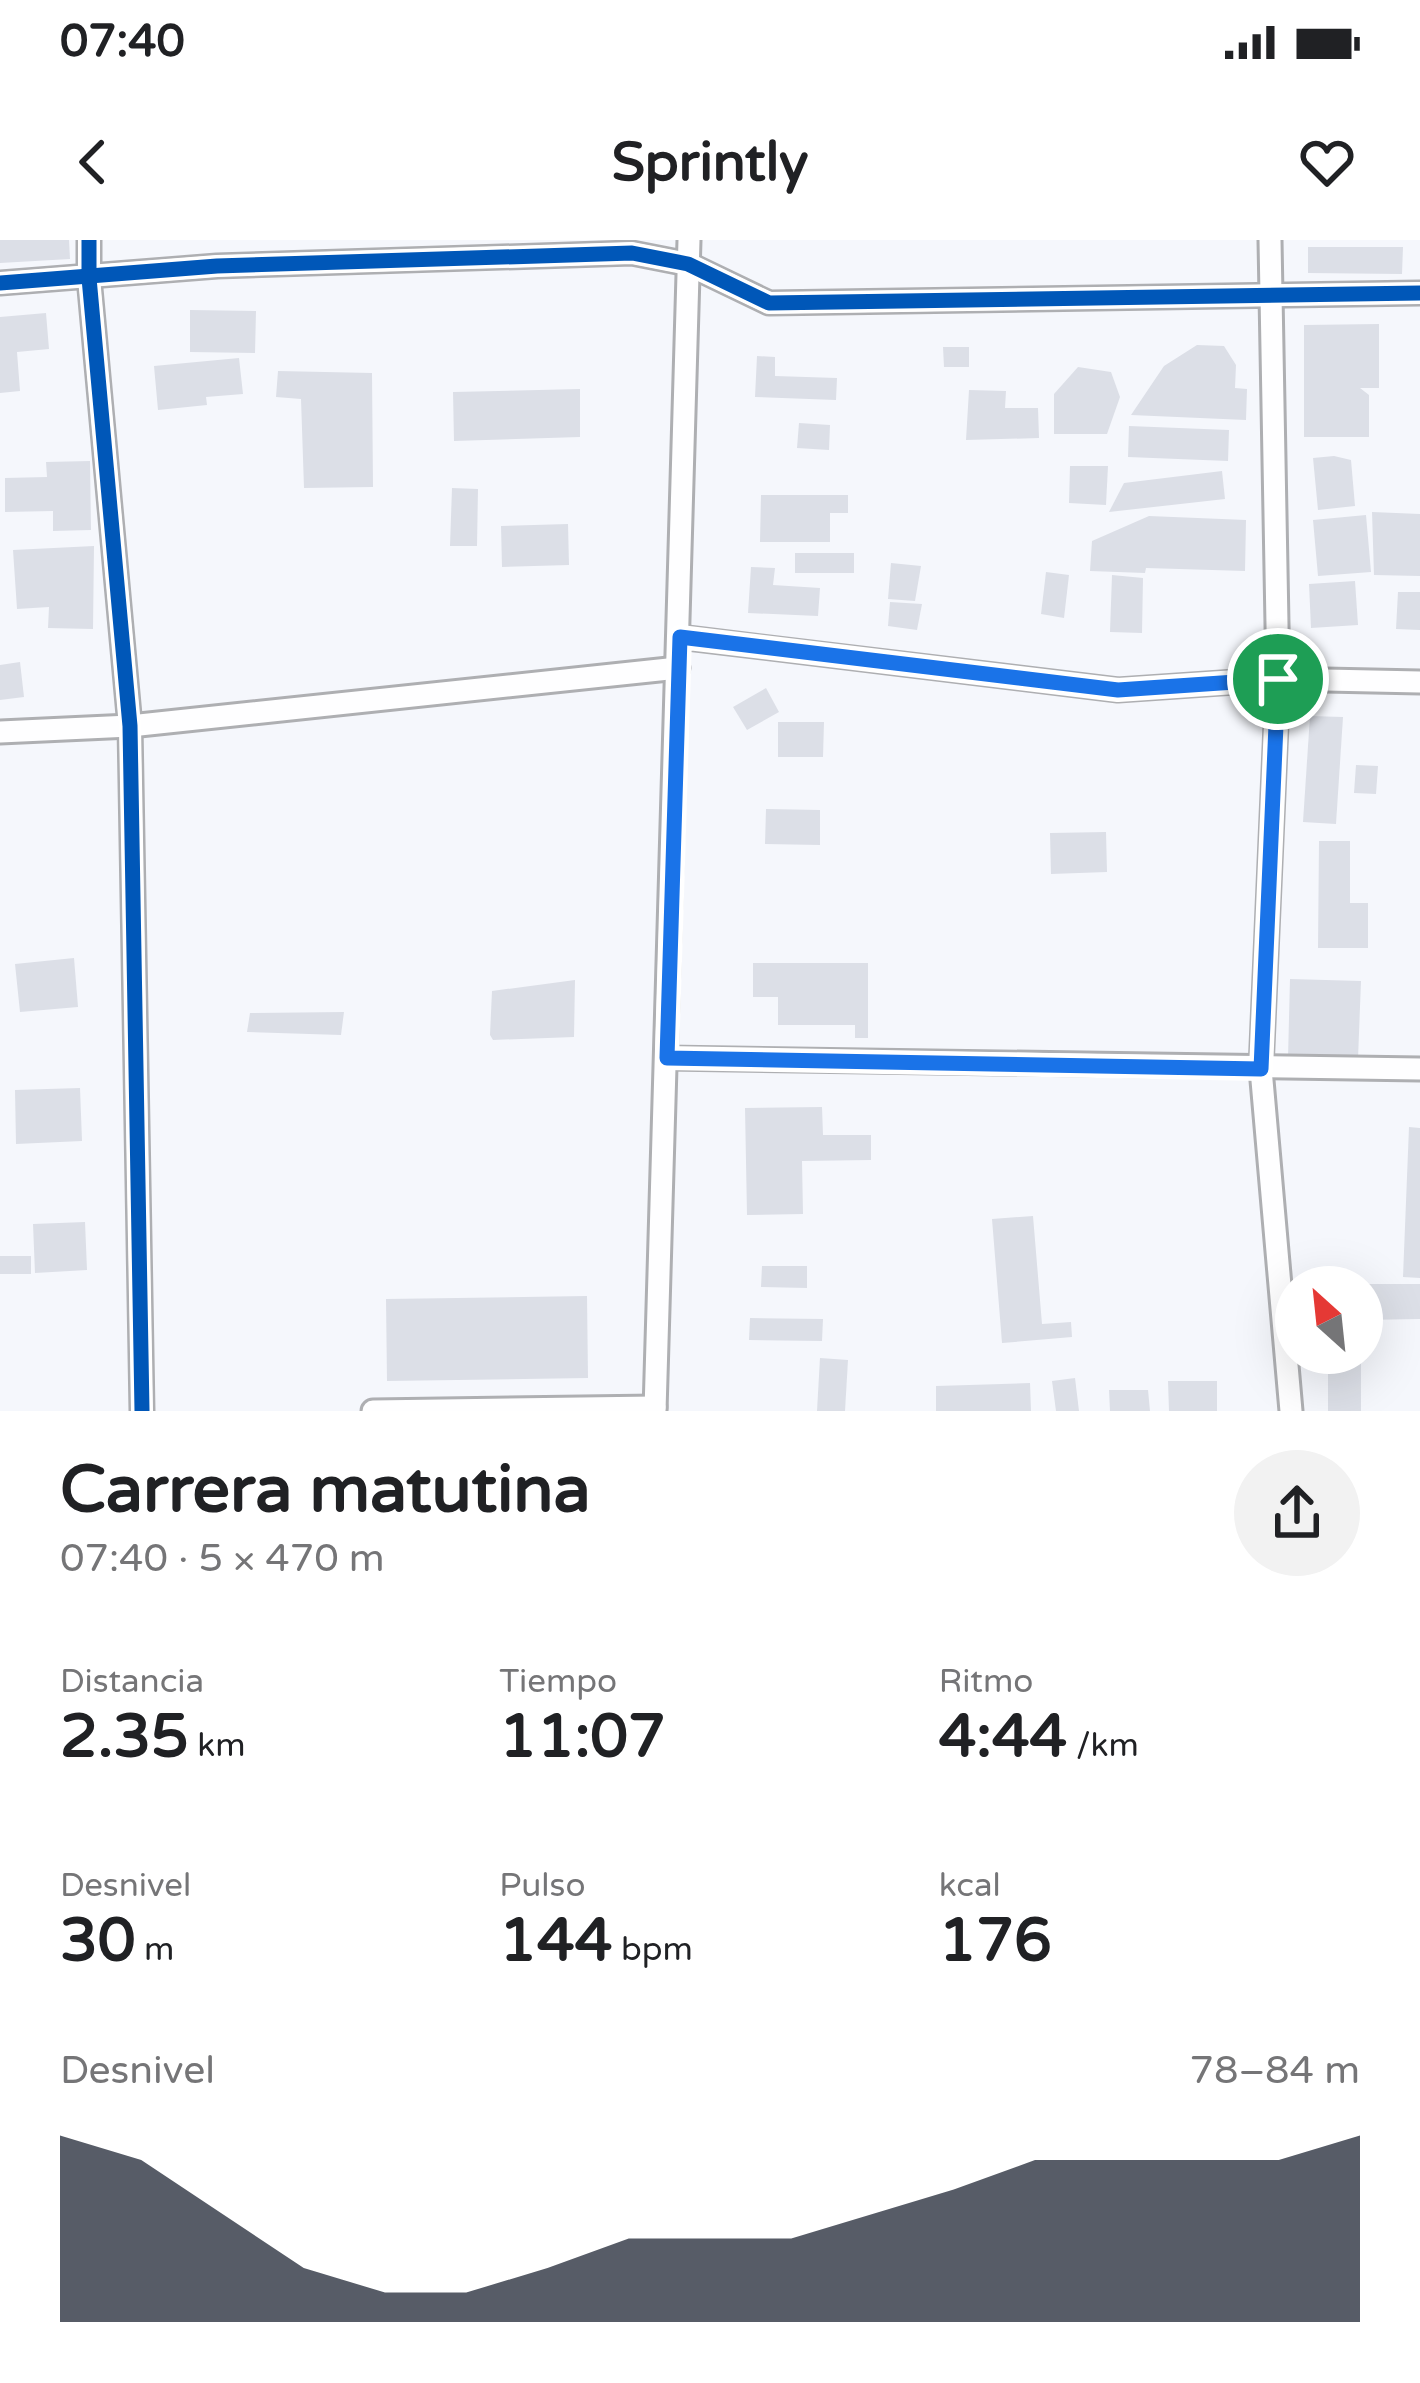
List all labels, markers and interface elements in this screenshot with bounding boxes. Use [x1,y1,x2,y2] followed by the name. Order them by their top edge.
[60,15,185,69] text: 07:40
[60,129,126,195] icon: back
[1294,129,1360,195] icon: heart
[612,130,808,195] text: Sprintly
[1227,628,1329,730] pin
[1245,646,1311,712] icon: arrive
[1275,1266,1383,1374] north arrow
[1275,1266,1383,1374] map controls
[60,1450,591,1530] text: Carrera matutina
[1234,1450,1360,1576] button: share
[60,1535,385,1582] text: 07:40 · 5 × 470 m
[60,1662,204,1701] text: Distancia
[499,1662,617,1701] text: Tiempo
[939,1662,1033,1701] text: Ritmo
[60,1701,189,1773] text: 2.35
[499,1701,666,1773] text: 11:07
[939,1701,1067,1773] text: 4:44
[189,1726,246,1765] text: km
[1067,1726,1139,1765] text: /km
[60,1866,191,1905] text: Desnivel
[499,1866,586,1905] text: Pulso
[939,1866,1001,1905] text: kcal
[60,1905,135,1977] text: 30
[499,1905,612,1977] text: 144
[939,1905,1052,1977] text: 176
[135,1930,174,1969] text: m
[612,1930,693,1969] text: bpm
[60,2047,215,2094] text: Desnivel
[1189,2047,1360,2094] text: 78–84 m

